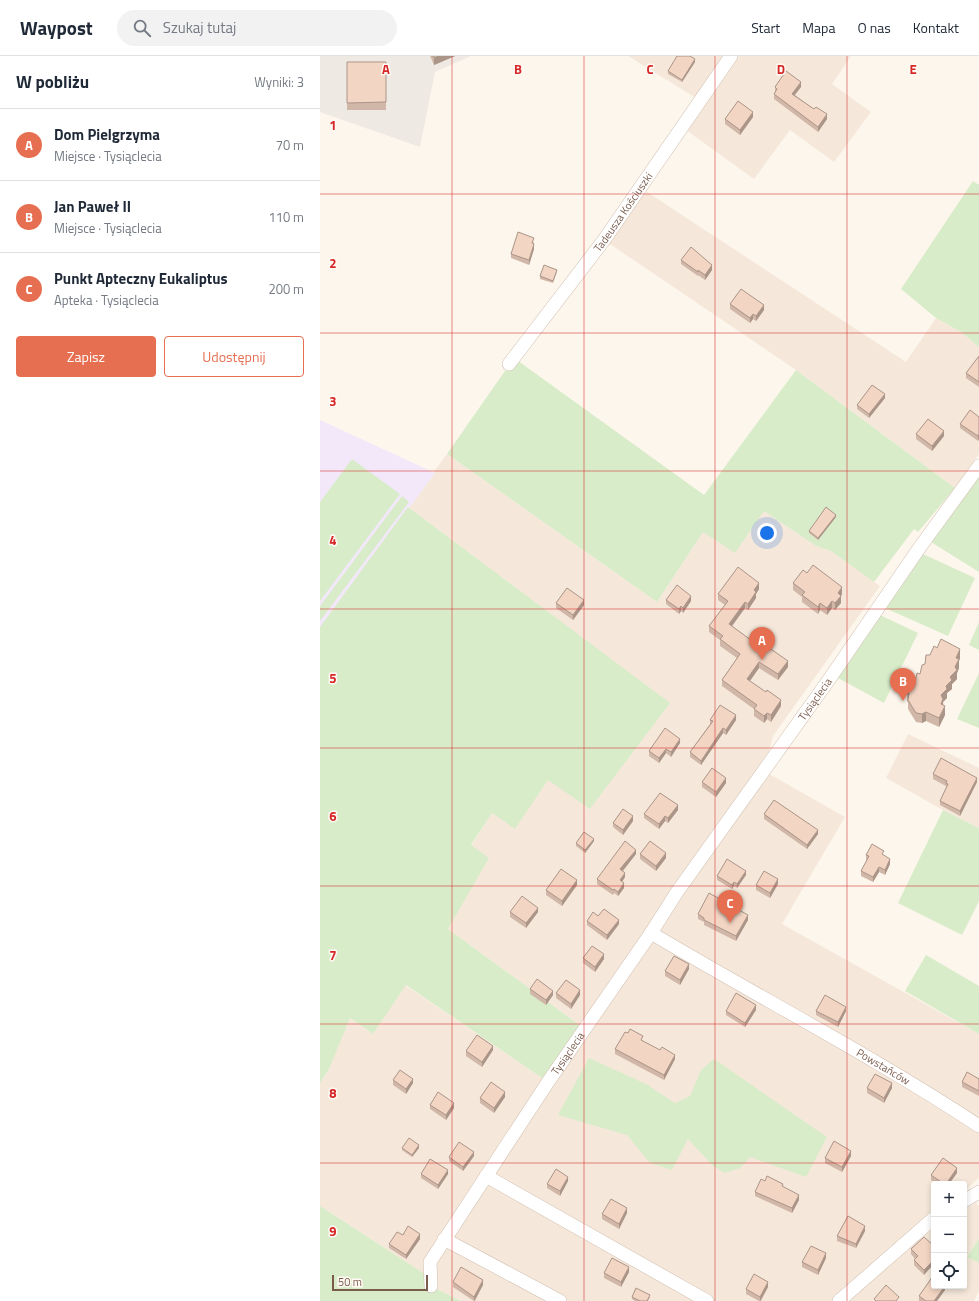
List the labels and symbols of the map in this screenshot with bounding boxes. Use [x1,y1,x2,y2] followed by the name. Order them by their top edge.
[382,59,390,79] text: A
[514,59,522,79] text: B
[646,59,654,79] text: C
[777,59,785,79] text: D
[909,59,917,79] text: E
[329,115,337,135] text: 1
[590,169,656,255] street label: Tadeusza Kościuszki
[329,253,337,273] text: 2
[329,391,337,411] text: 3
[757,523,777,543] your location
[329,530,337,550] text: 4
[749,627,775,660] pin: A
[329,668,337,688] text: 5
[890,668,916,701] pin: B
[794,674,836,724] street label: Tysiąclecia
[329,806,337,826] text: 6
[717,890,743,923] pin: C
[329,945,337,965] text: 7
[547,1028,589,1078] street label: Tysiąclecia
[853,1044,914,1089] street label: Powstańców
[329,1083,337,1103] text: 8
[329,1221,337,1241] text: 9
[332,1273,428,1292] scale bar

